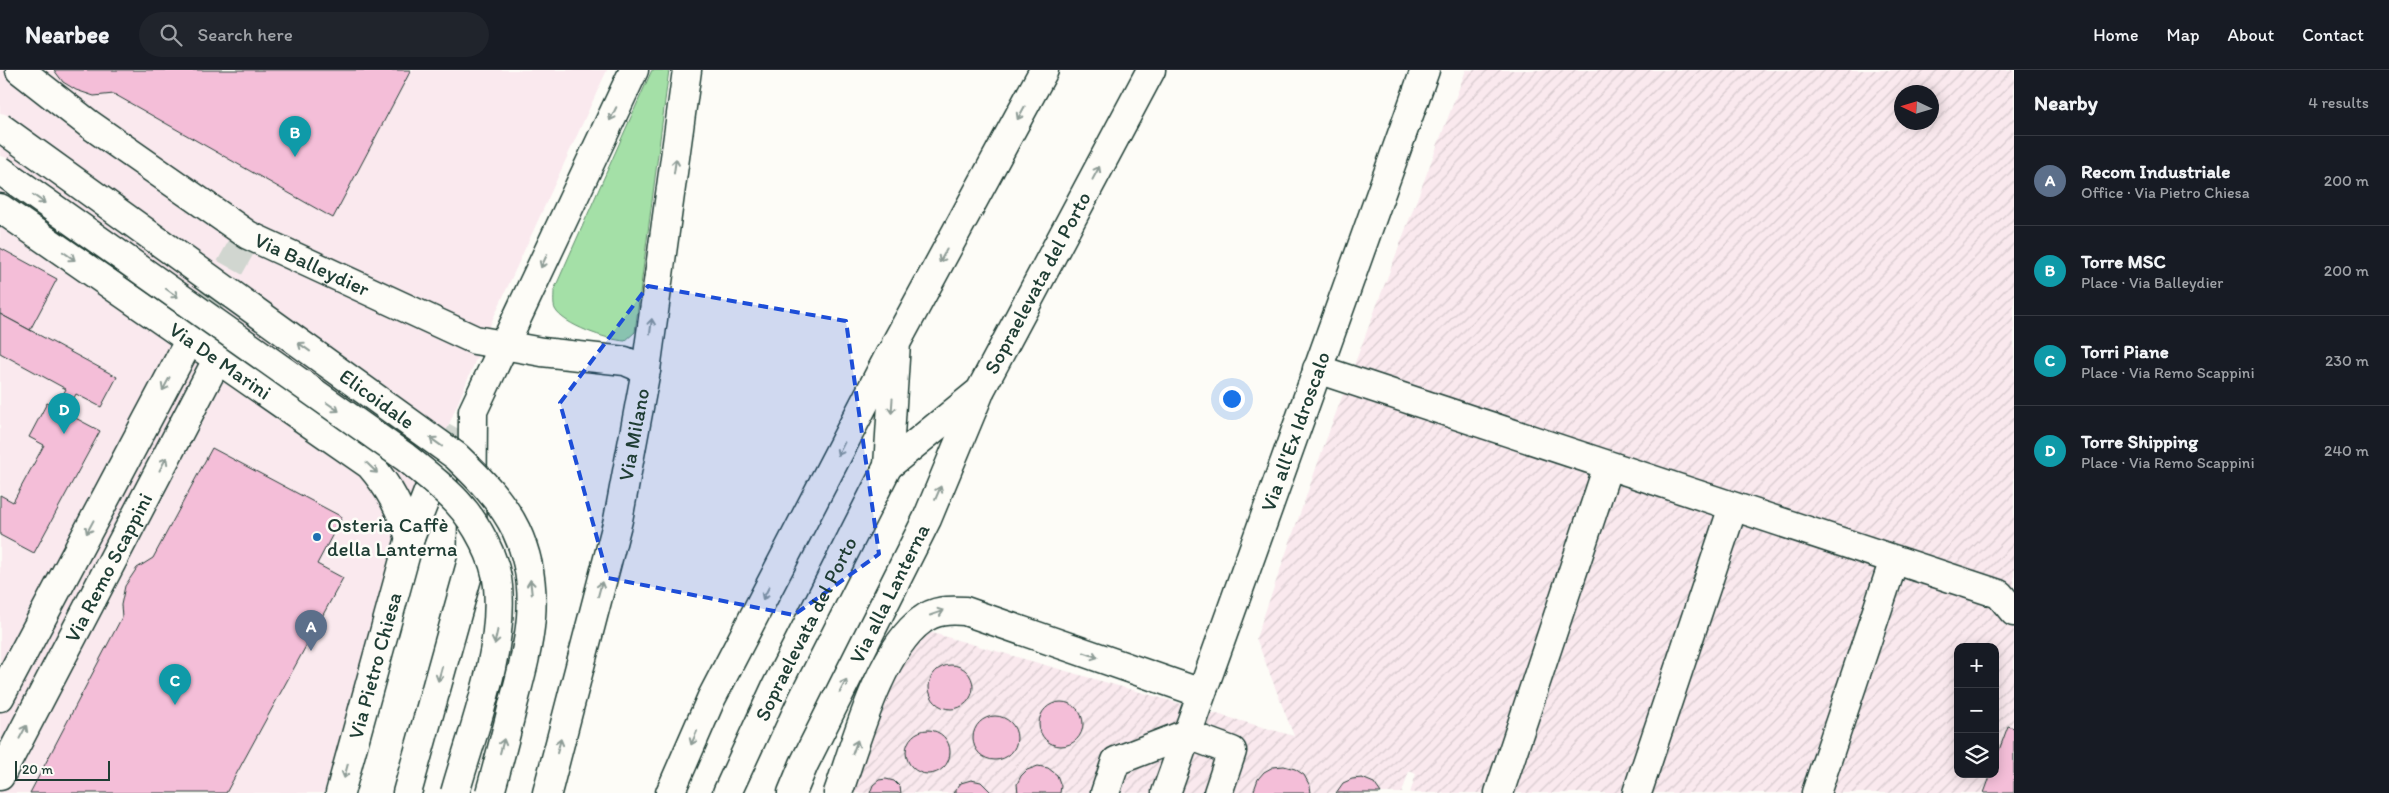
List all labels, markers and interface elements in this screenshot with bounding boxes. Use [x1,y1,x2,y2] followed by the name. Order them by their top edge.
[139,12,489,57] search box
[25,20,109,49] text: Nearbee
[157,21,185,49] icon: search
[197,23,293,46] text: Search here
[2093,24,2139,46] text: Home
[2167,24,2200,46] text: Map
[2228,24,2274,46] text: About
[2302,24,2364,46] text: Contact
[1894,85,1939,130] north arrow
[2034,90,2098,115] text: Nearby
[2308,93,2369,112] text: 4 results
[1016,105,1025,120] one-way arrow
[608,106,617,121] one-way arrow
[279,116,311,157] pin: B
[670,158,680,174] one-way arrow
[2081,160,2230,183] text: Recom Industriale
[1092,166,1101,181] one-way arrow
[2045,171,2055,190] text: A
[2324,171,2369,190] text: 200 m
[2081,183,2250,202] text: Office · Via Pietro Chiesa
[978,187,1096,378] street label: Sopraelevata del Porto
[32,194,46,204] one-way arrow
[251,227,374,302] street label: Via Balleydier
[938,248,948,263] one-way arrow
[2081,250,2166,273] text: Torre MSC
[62,251,76,261] one-way arrow
[539,253,548,268] one-way arrow
[2045,261,2055,280] text: B
[2324,261,2369,280] text: 200 m
[2081,273,2223,292] text: Place · Via Balleydier
[165,288,179,298] one-way arrow
[165,316,276,405] street label: Via De Marini
[646,319,656,335] one-way arrow
[2081,340,2169,363] text: Torri Piane
[297,342,311,352] one-way arrow
[1255,348,1335,515] street label: Via all'Ex Idroscalo
[2045,351,2055,370] text: C
[2325,351,2369,370] text: 230 m
[335,363,420,434] street label: Elicoidale
[2081,363,2254,382] text: Place · Via Remo Scappini
[161,376,170,391] one-way arrow
[613,386,654,483] street label: Via Milano
[1219,386,1245,412] your location
[48,393,80,434] pin: D
[887,398,896,414] one-way arrow
[326,402,340,412] one-way arrow
[2081,430,2198,453] text: Torre Shipping
[430,436,443,447] one-way arrow
[836,441,845,456] one-way arrow
[2045,441,2055,460] text: D
[2324,441,2369,460] text: 240 m
[2081,453,2254,472] text: Place · Via Remo Scappini
[158,457,168,472] one-way arrow
[365,462,378,474] one-way arrow
[933,486,943,501] one-way arrow
[59,489,157,646] street label: Via Remo Scappini
[327,512,457,561] place label: Osteria Caffè della Lanterna
[844,519,935,667] street label: Via alla Lanterna
[85,520,95,535] one-way arrow
[311,531,323,543] marker: Osteria Caffè della Lanterna
[749,532,862,725] street label: Sopraelevata del Porto
[527,580,536,596] one-way arrow
[596,581,606,597] one-way arrow
[761,585,770,600] one-way arrow
[342,589,407,742] street label: Via Pietro Chiesa
[929,608,944,617] one-way arrow
[295,610,327,651] pin: A
[491,629,500,645] one-way arrow
[1954,643,1999,778] map controls
[1954,643,1999,688] button: +
[1083,651,1098,660] one-way arrow
[159,664,191,705] pin: C
[435,666,445,682] one-way arrow
[839,679,848,694] one-way arrow
[1954,688,1999,733] button: −
[18,725,28,740] one-way arrow
[688,730,698,745] one-way arrow
[1954,733,1999,778] button: layers
[498,738,508,754] one-way arrow
[555,738,564,754] one-way arrow
[851,740,860,755] one-way arrow
[15,758,110,781] scale bar
[22,761,53,778] text: 20 m
[341,763,350,779] one-way arrow

